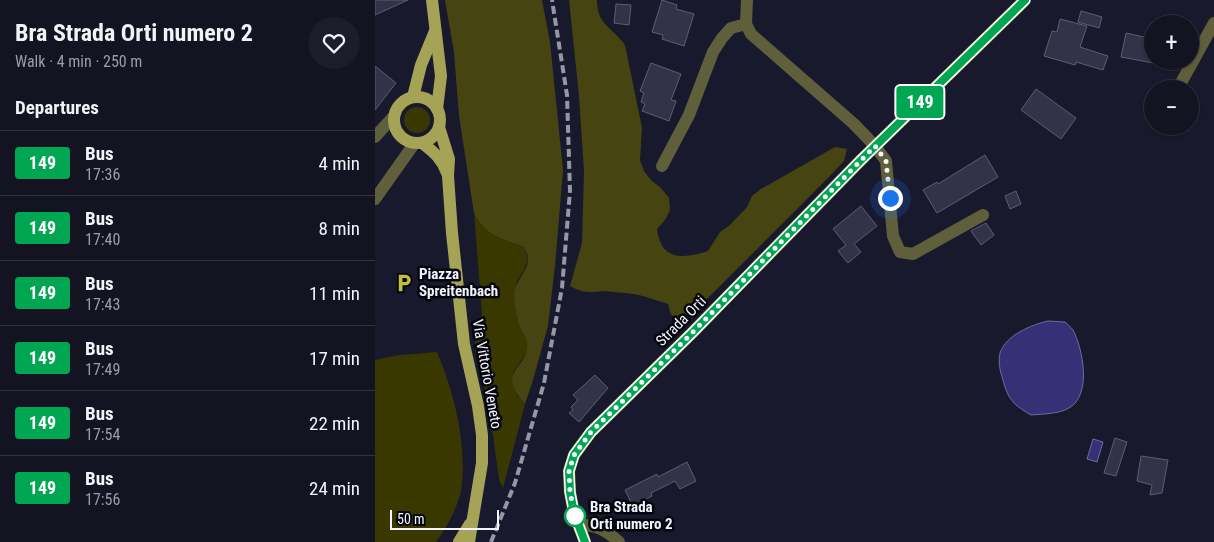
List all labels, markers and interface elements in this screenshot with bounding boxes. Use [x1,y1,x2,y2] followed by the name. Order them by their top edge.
[1144,15,1199,135] map controls
[1144,15,1199,70] button: +
[308,17,360,69] button: heart
[15,19,253,47] text: Bra Strada Orti numero 2
[15,52,142,71] text: Walk · 4 min · 250 m
[1144,80,1199,135] button: −
[891,86,949,118] line badge: 149
[906,91,934,112] text: 149
[15,96,99,119] text: Departures
[85,142,114,165] text: Bus
[29,152,56,173] text: 149
[318,152,360,175] text: 4 min
[85,165,120,184] text: 17:36
[878,186,903,211] your location
[85,207,114,230] text: Bus
[29,217,56,238] text: 149
[318,217,360,240] text: 8 min
[85,230,120,249] text: 17:40
[419,265,498,300] place label: Piazza Spreitenbach
[85,272,114,295] text: Bus
[393,272,415,294] parking icon: Piazza Spreitenbach
[29,282,56,303] text: 149
[309,282,360,305] text: 11 min
[652,292,710,350] street label: Strada Orti
[85,295,120,314] text: 17:43
[469,318,505,430] street label: Via Vittorio Veneto
[85,337,114,360] text: Bus
[29,347,56,368] text: 149
[309,347,360,370] text: 17 min
[85,360,120,379] text: 17:49
[85,402,114,425] text: Bus
[29,412,56,433] text: 149
[309,412,360,435] text: 22 min
[85,425,120,444] text: 17:54
[85,467,114,490] text: Bus
[29,477,56,498] text: 149
[309,477,360,500] text: 24 min
[85,490,120,509] text: 17:56
[590,498,673,533] place label: Bra Strada Orti numero 2
[564,505,586,527] marker: Bra Strada Orti numero 2
[390,507,499,530] scale bar
[397,511,425,527] text: 50 m

